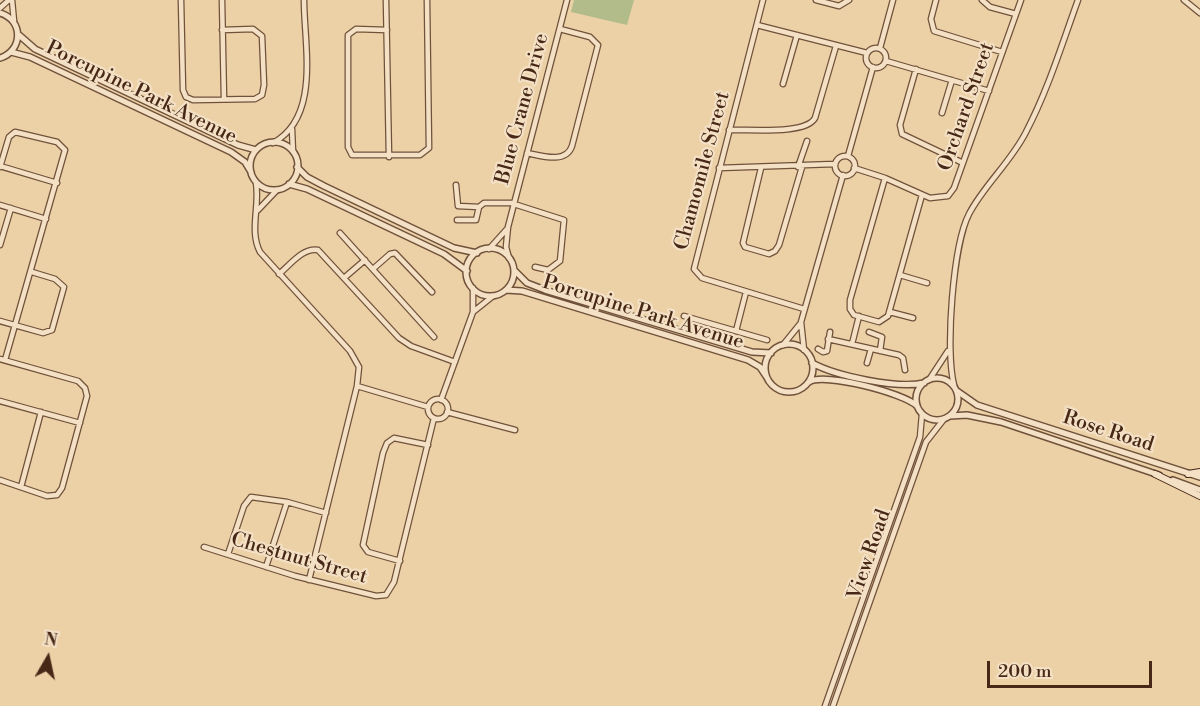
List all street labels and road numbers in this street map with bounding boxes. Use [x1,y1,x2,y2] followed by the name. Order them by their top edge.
[491,31,555,187] street label: Blue Crane Drive
[42,36,240,150] street label: Porcupine Park Avenue
[934,40,1000,174] street label: Orchard Street
[670,89,736,253] street label: Chamomile Street
[539,271,747,355] street label: Porcupine Park Avenue
[1059,406,1157,458] street label: Rose Road
[843,507,897,603] street label: View Road
[228,528,370,590] street label: Chestnut Street

